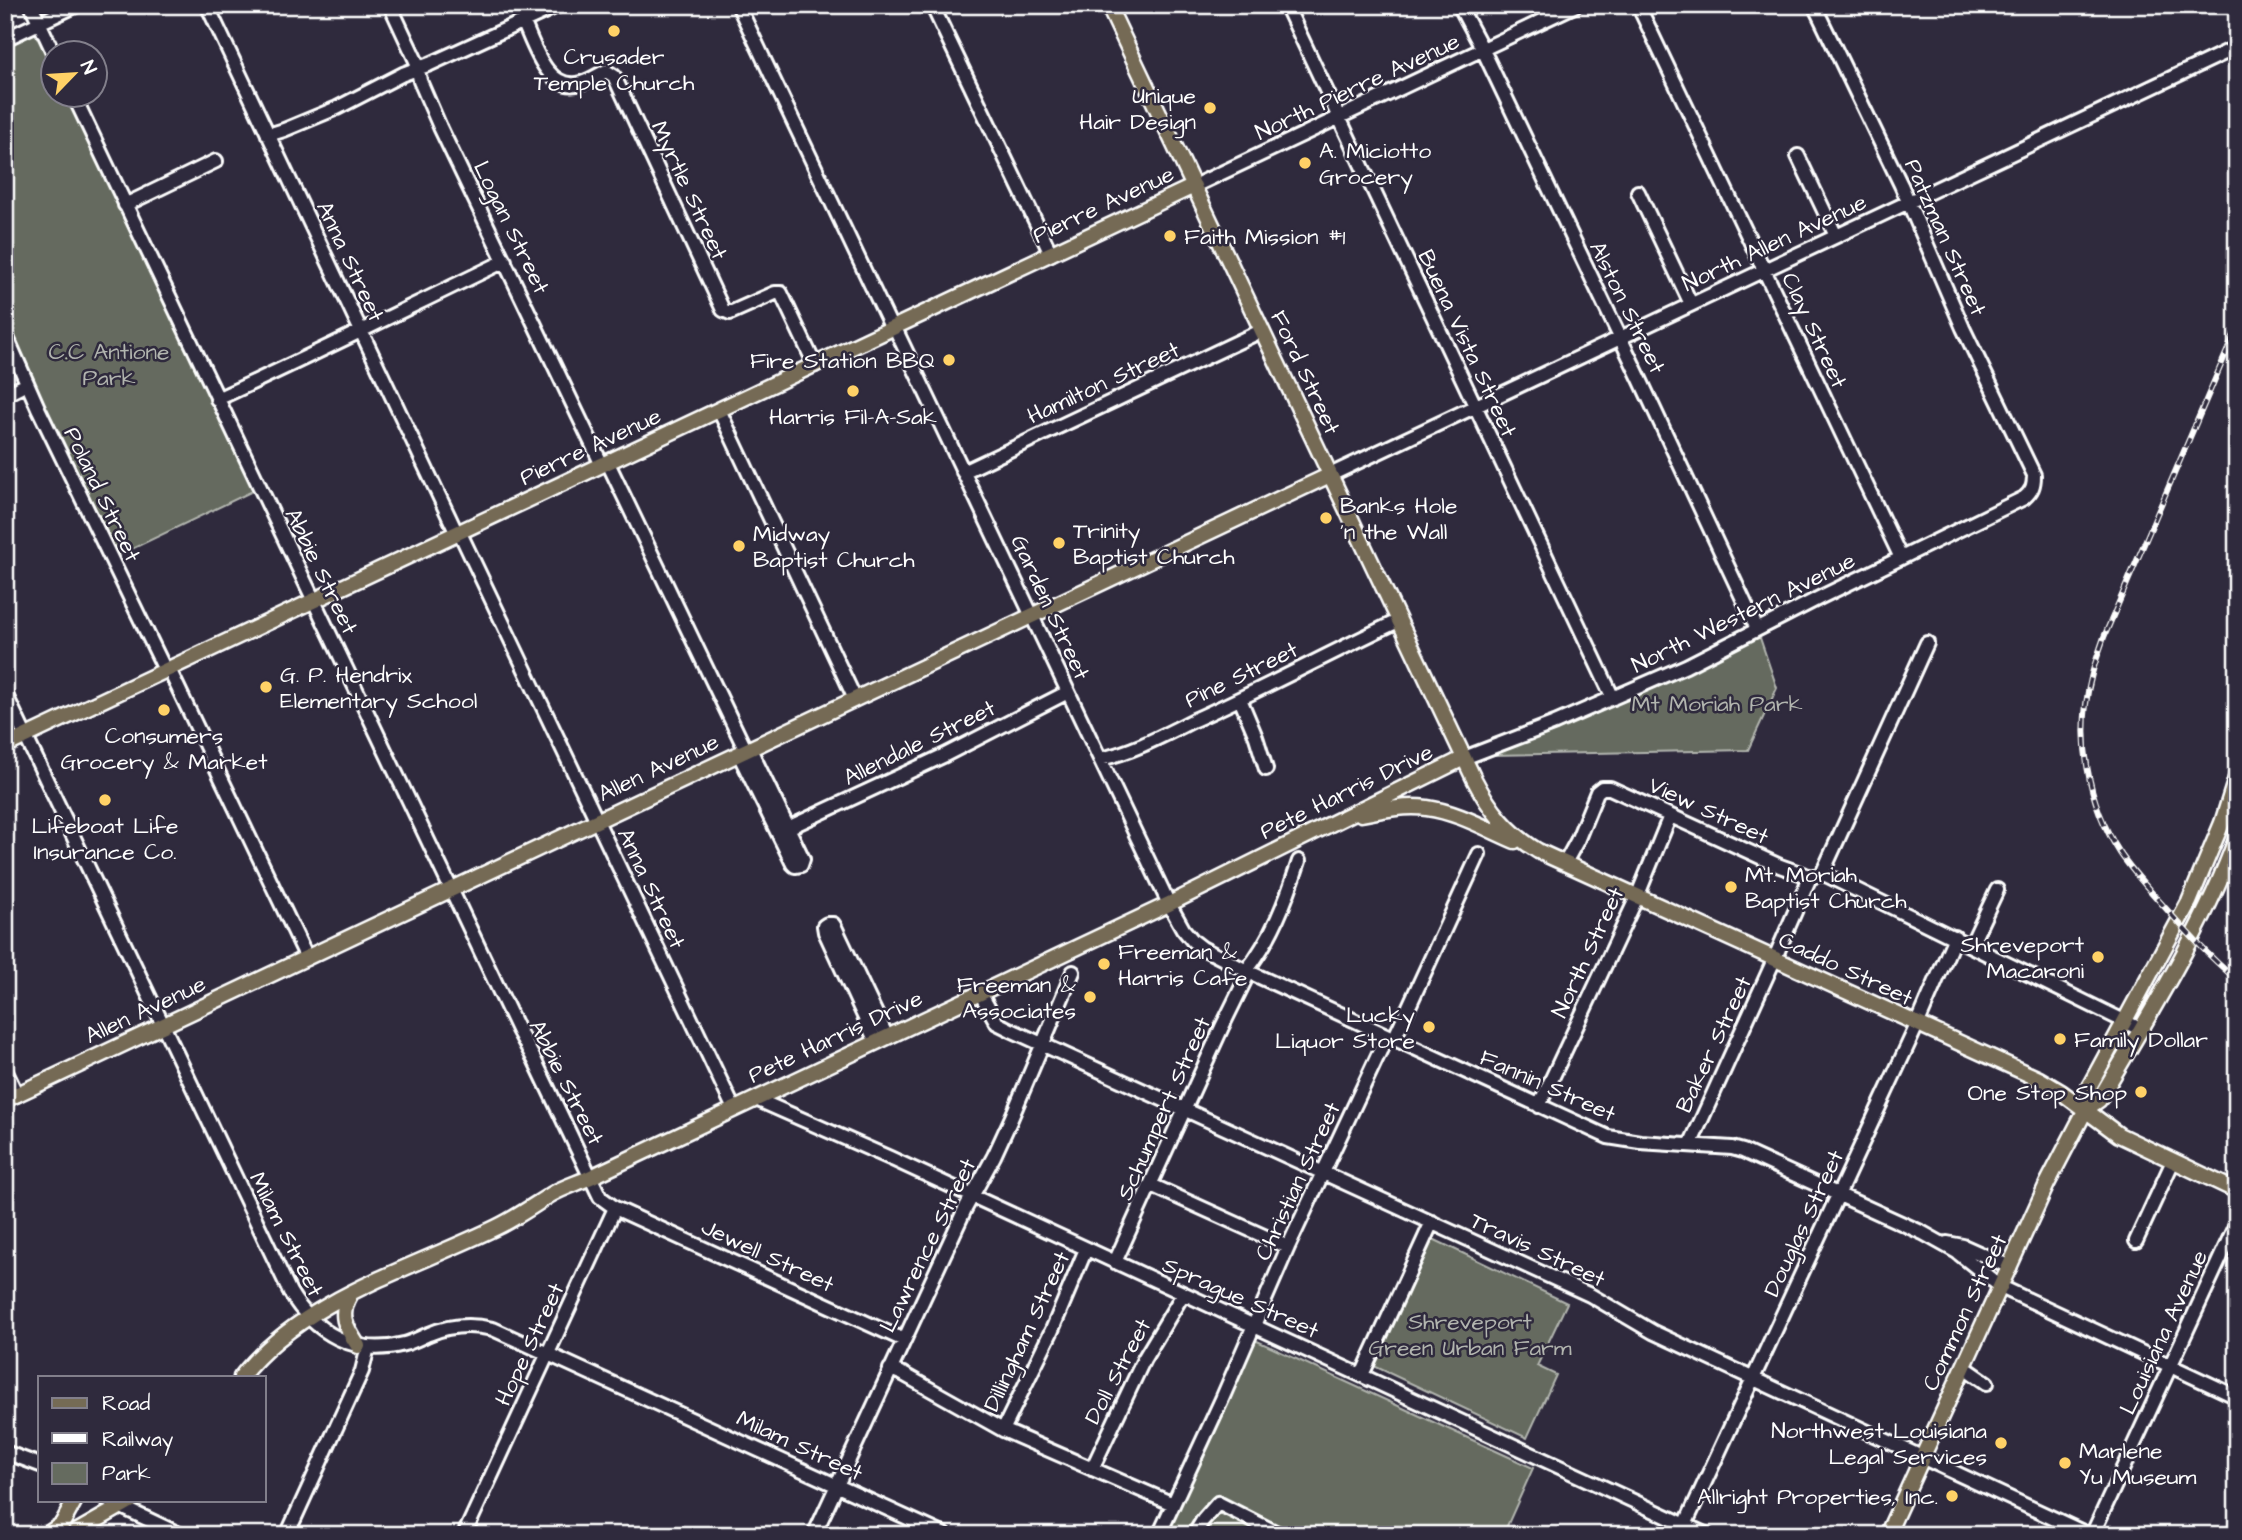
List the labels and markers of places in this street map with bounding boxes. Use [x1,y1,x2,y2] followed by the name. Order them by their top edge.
[606,23,622,39] marker: Crusader Temple Church
[534,41,695,99] place label: Crusader Temple Church
[1079,80,1196,139] place label: Unique Hair Design
[1202,100,1218,116] marker: Unique Hair Design
[1319,135,1431,194] place label: A. Miciotto Grocery
[1297,155,1313,171] marker: A. Miciotto Grocery
[1184,221,1345,253] place label: Faith Mission #1
[1162,228,1178,244] marker: Faith Mission #1
[750,345,935,377] place label: Fire Station BBQ
[941,352,957,368] marker: Fire Station BBQ
[845,383,861,399] marker: Harris Fil-A-Sak
[769,401,937,433] place label: Harris Fil-A-Sak
[1340,490,1457,548] place label: Banks Hole 'n the Wall
[1318,510,1334,526] marker: Banks Hole 'n the Wall
[1073,515,1235,573] place label: Trinity Baptist Church
[753,518,915,576] place label: Midway Baptist Church
[1051,535,1067,551] marker: Trinity Baptist Church
[731,538,747,554] marker: Midway Baptist Church
[280,659,477,718] place label: G. P. Hendrix Elementary School
[258,679,274,695] marker: G. P. Hendrix Elementary School
[156,702,172,718] marker: Consumers Grocery & Market
[61,720,268,779] place label: Consumers Grocery & Market
[97,792,113,808] marker: Lifeboat Life Insurance Co.
[31,810,179,868] place label: Lifeboat Life Insurance Co.
[1745,859,1907,917] place label: Mt. Moriah Baptist Church
[1723,879,1739,895] marker: Mt. Moriah Baptist Church
[1961,929,2085,987] place label: Shreveport Macaroni
[1118,936,1247,994] place label: Freeman & Harris Cafe
[2090,949,2106,965] marker: Shreveport Macaroni
[1096,956,1112,972] marker: Freeman & Harris Cafe
[957,969,1077,1027] place label: Freeman & Associates
[1082,989,1098,1005] marker: Freeman & Associates
[1275,999,1415,1057] place label: Lucky Liquor Store
[1421,1019,1437,1035] marker: Lucky Liquor Store
[2074,1024,2208,1057] place label: Family Dollar
[2052,1031,2068,1047] marker: Family Dollar
[1968,1077,2127,1109] place label: One Stop Shop
[2133,1084,2149,1100] marker: One Stop Shop
[1771,1415,1987,1474] place label: Northwest Louisiana Legal Services
[1993,1435,2009,1451] marker: Northwest Louisiana Legal Services
[2079,1435,2197,1493] place label: Marlene Yu Museum
[2057,1455,2073,1471] marker: Marlene Yu Museum
[1697,1481,1938,1514] place label: Allright Properties, Inc.
[1944,1488,1960,1504] marker: Allright Properties, Inc.

